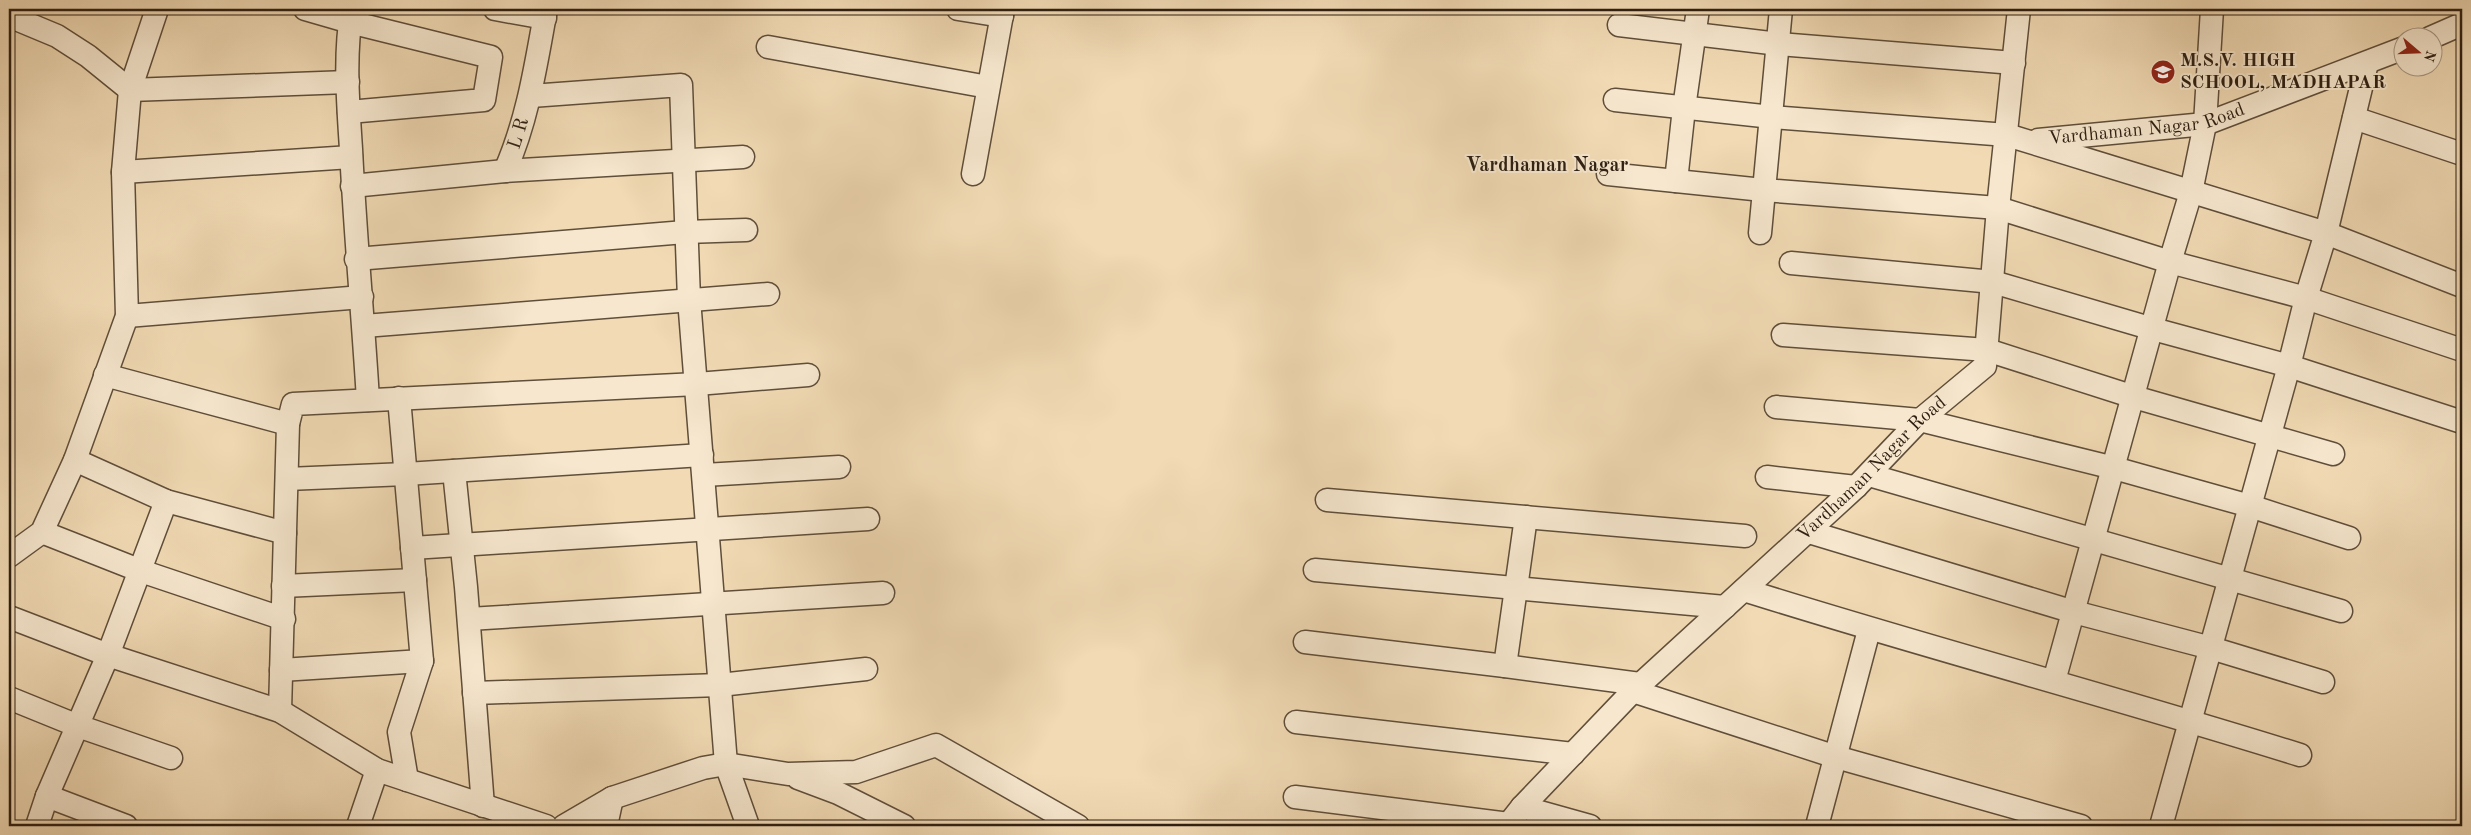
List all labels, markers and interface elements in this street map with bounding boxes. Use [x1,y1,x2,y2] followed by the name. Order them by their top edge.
[2394,28,2444,78] north arrow
[2421,49,2438,64] text: N
[2180,52,2386,93] place label: M.S.V. HIGH SCHOOL, MADHAPAR
[2150,59,2176,85] school or university icon: M.S.V. HIGH SCHOOL, MADHAPAR
[2047,100,2248,148] street label: Vardhaman Nagar Road
[505,116,533,152] street label: L R
[1466,156,1629,176] district label: Vardhaman Nagar
[1794,393,1950,545] street label: Vardhaman Nagar Road

